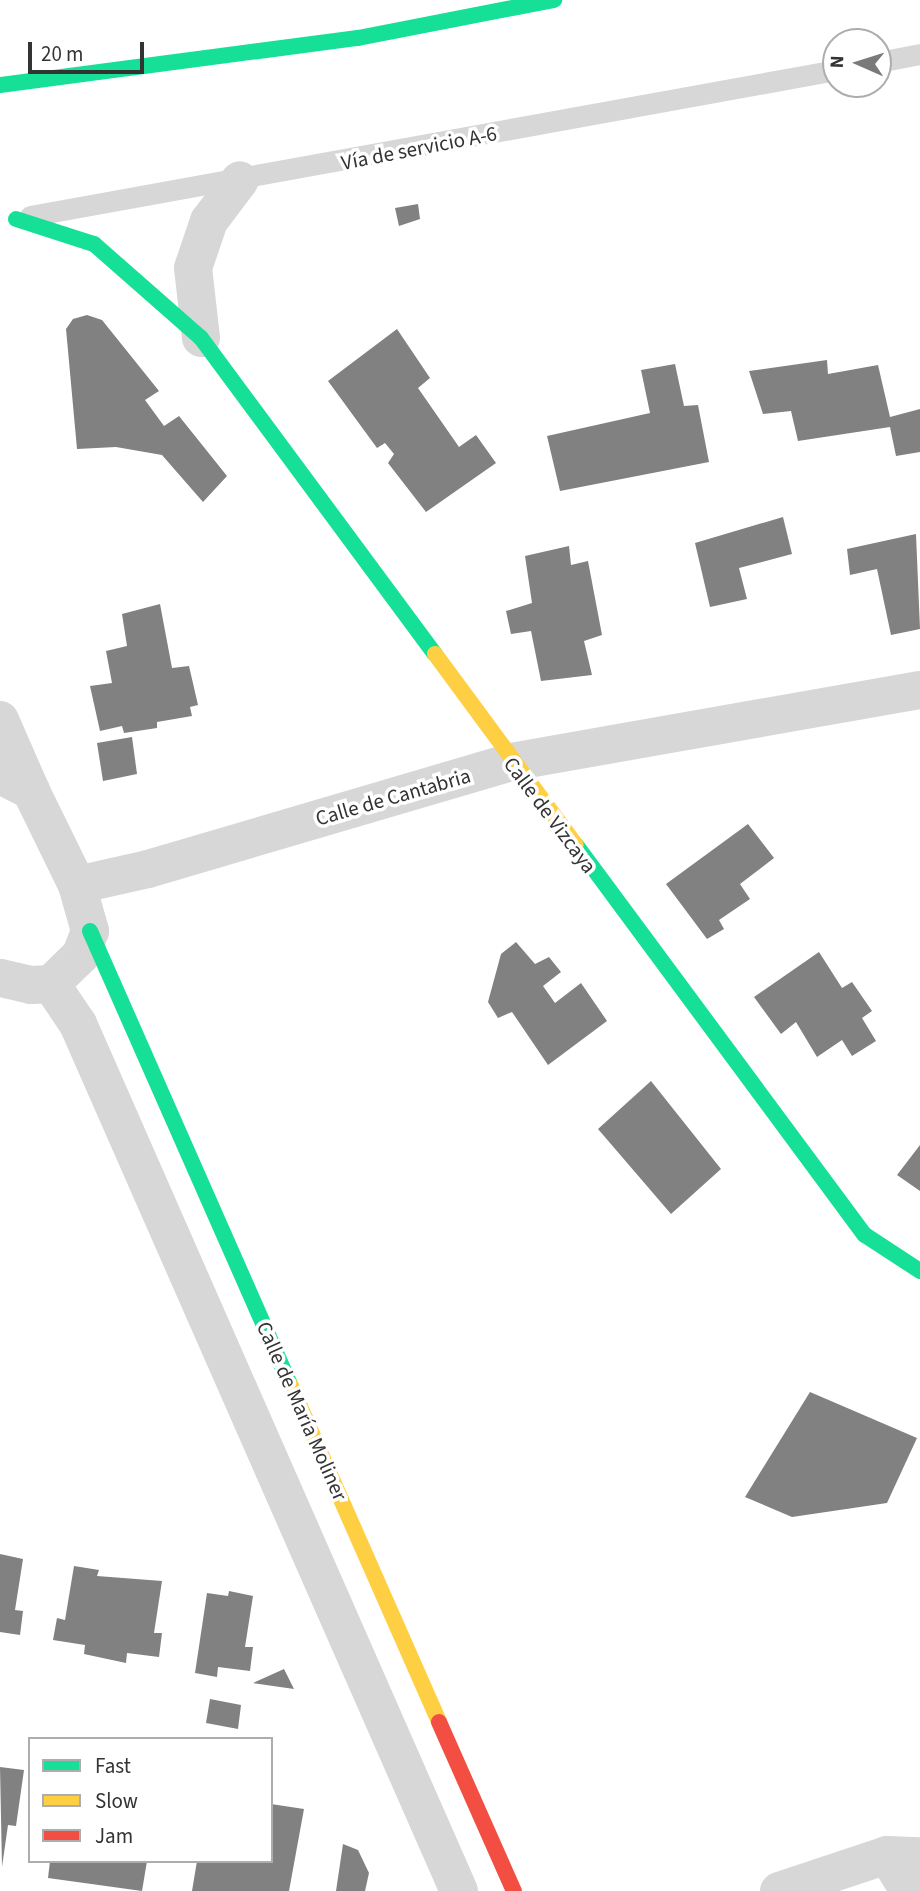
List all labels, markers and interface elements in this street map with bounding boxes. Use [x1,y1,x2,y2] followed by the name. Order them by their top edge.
[32,28,147,72] scale bar
[822,28,892,98] north arrow
[41,39,83,69] text: 20 m
[824,55,851,69] text: N
[339,121,499,175] street label: Vía de servicio A-6
[498,752,602,878] street label: Calle de Vizcaya
[313,763,473,831] street label: Calle de Cantabria
[251,1317,353,1505] street label: Calle de María Moliner
[28,1737,273,1863] legend
[95,1751,131,1781] text: Fast
[95,1786,138,1816] text: Slow
[95,1821,133,1851] text: Jam

